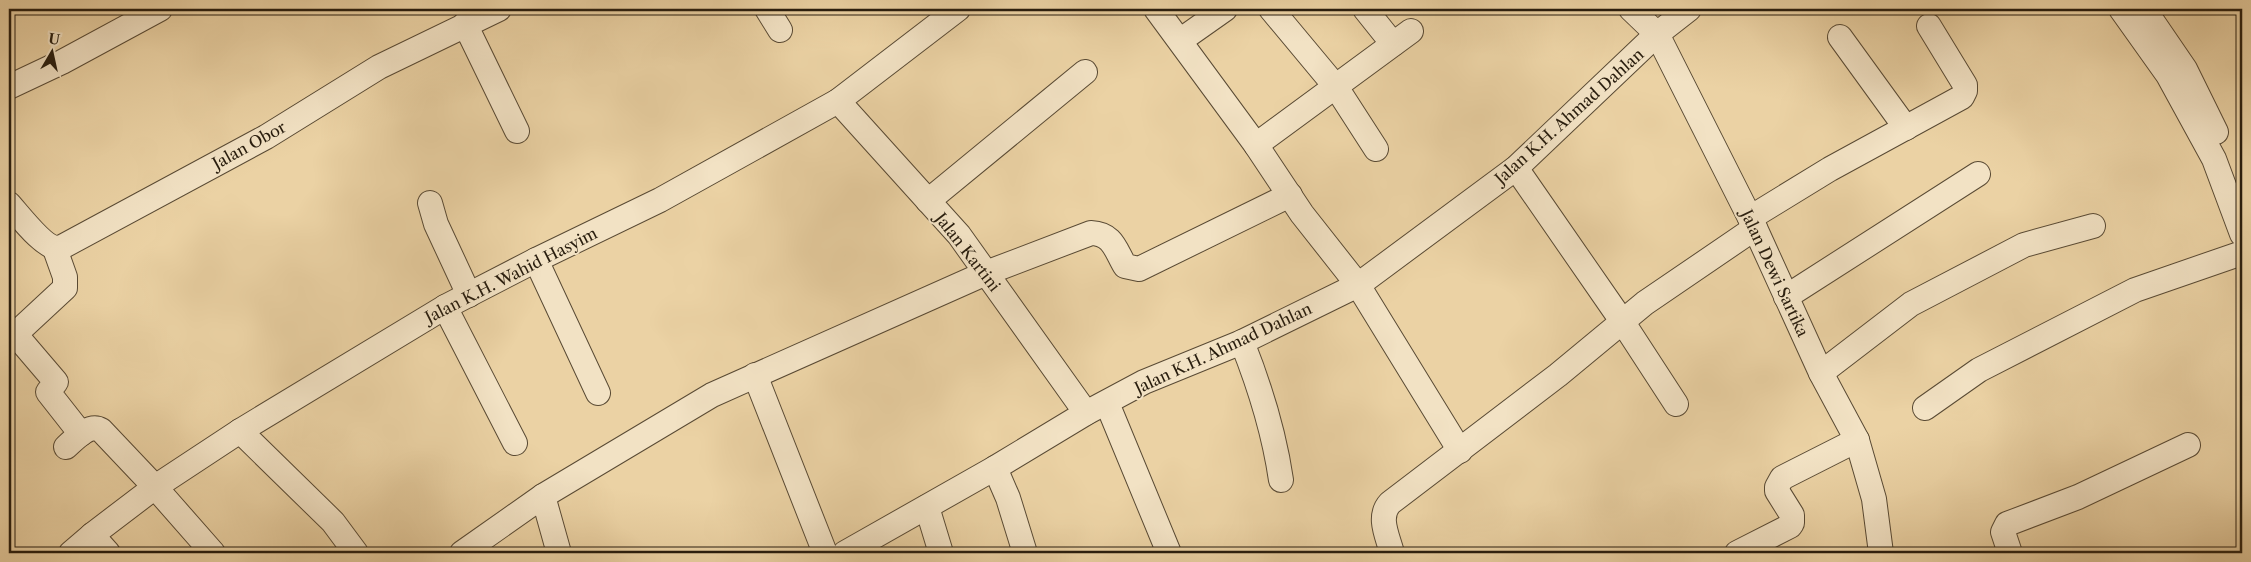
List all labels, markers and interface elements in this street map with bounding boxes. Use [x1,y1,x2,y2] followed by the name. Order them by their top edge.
[28,28,78,78] north arrow
[47,29,62,49] text: U
[1488,44,1648,190] street label: Jalan K.H. Ahmad Dahlan
[206,117,289,175] street label: Jalan Obor
[1736,204,1813,340] street label: Jalan Dewi Sartika
[929,206,1005,295] street label: Jalan Kartini
[419,223,601,329] street label: Jalan K.H. Wahid Hasyim
[1128,298,1315,399] street label: Jalan K.H. Ahmad Dahlan

